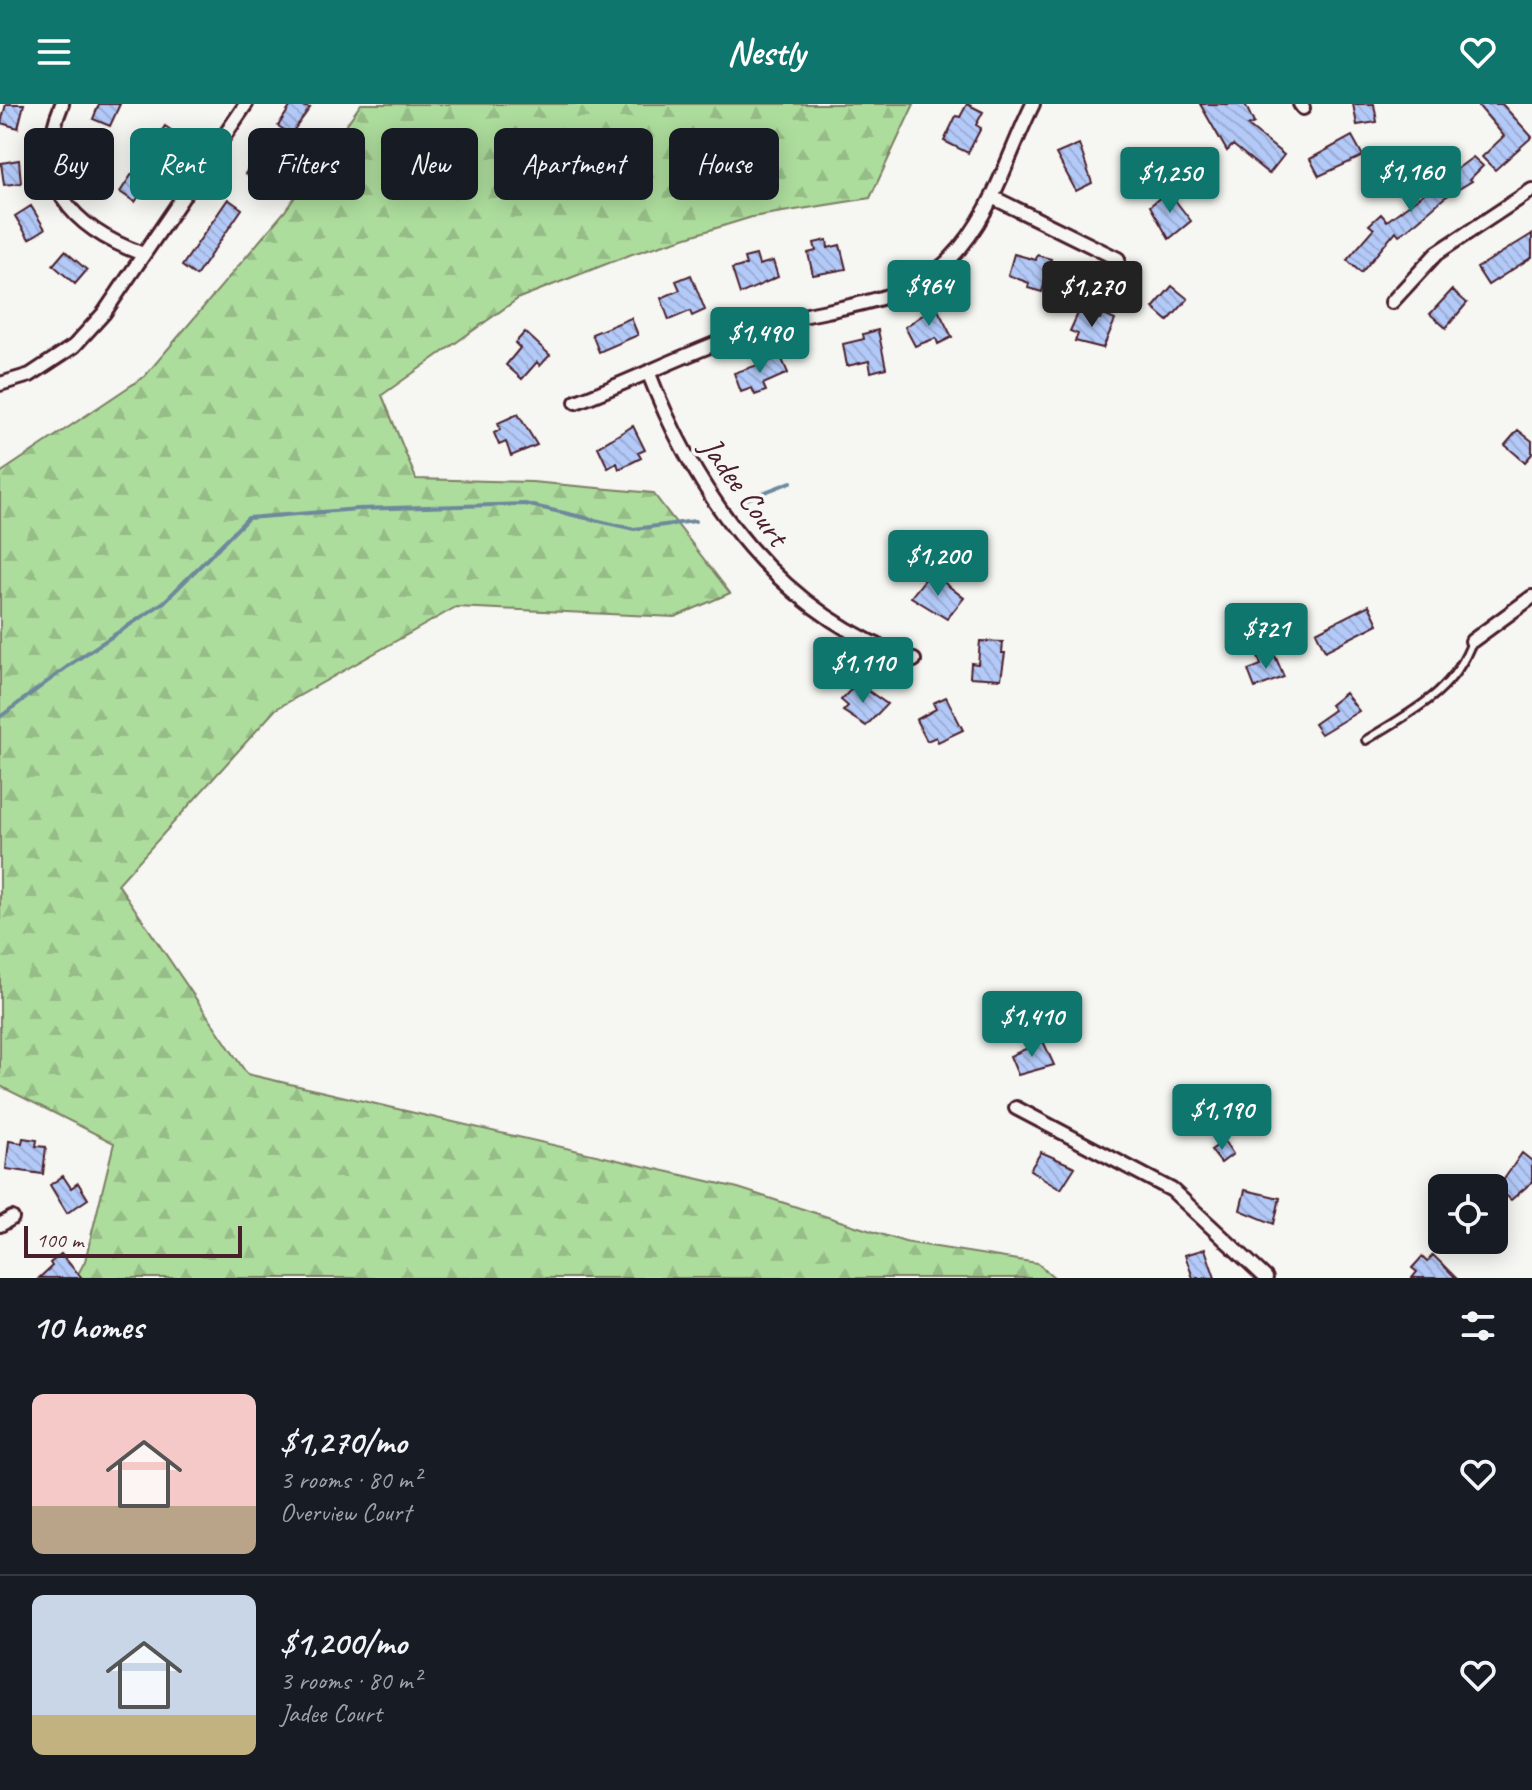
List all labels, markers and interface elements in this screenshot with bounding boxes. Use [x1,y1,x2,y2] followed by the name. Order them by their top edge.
[727,29,805,75] text: Nestly
[32,30,76,74] icon: menu
[1456,30,1500,74] icon: heart
[24,128,114,200] chip: Buy
[130,128,232,200] chip: Rent
[248,128,365,200] chip: Filters
[381,128,478,200] chip: New
[494,128,653,200] chip: Apartment
[669,128,779,200] chip: House
[1346,146,1476,214] pin: $1,160
[1105,147,1235,215] pin: $1,250
[1379,155,1443,188] text: $1,160
[1138,156,1202,189] text: $1,250
[882,260,976,328] pin: $964
[1027,261,1157,329] pin: $1,270
[905,269,953,302] text: $964
[1060,270,1124,303] text: $1,270
[695,307,825,375] pin: $1,490
[728,316,792,349] text: $1,490
[690,427,800,557] street label: Jadee Court
[873,530,1003,598] pin: $1,200
[906,539,970,572] text: $1,200
[1219,603,1313,671] pin: $721
[1243,612,1289,645] text: $721
[798,637,928,705] pin: $1,110
[831,646,895,679] text: $1,110
[967,991,1097,1059] pin: $1,410
[1000,1000,1064,1033] text: $1,410
[1157,1084,1287,1152] pin: $1,190
[1190,1093,1254,1126] text: $1,190
[1428,1174,1508,1254] map controls
[1428,1174,1508,1254] button: locate
[24,1222,242,1258] scale bar
[36,1226,83,1254] text: 100 m
[1456,1304,1500,1348] icon: filters
[32,1305,143,1348] text: 10 homes
[280,1420,407,1463] text: $1,270/mo
[96,1426,192,1522] icon: home
[1456,1452,1500,1496] icon: heart
[280,1463,421,1496] text: 3 rooms · 80 m²
[280,1496,411,1529] text: Overview Court
[280,1621,407,1664] text: $1,200/mo
[96,1627,192,1723] icon: home
[1456,1653,1500,1697] icon: heart
[280,1664,421,1697] text: 3 rooms · 80 m²
[280,1697,382,1730] text: Jadee Court

